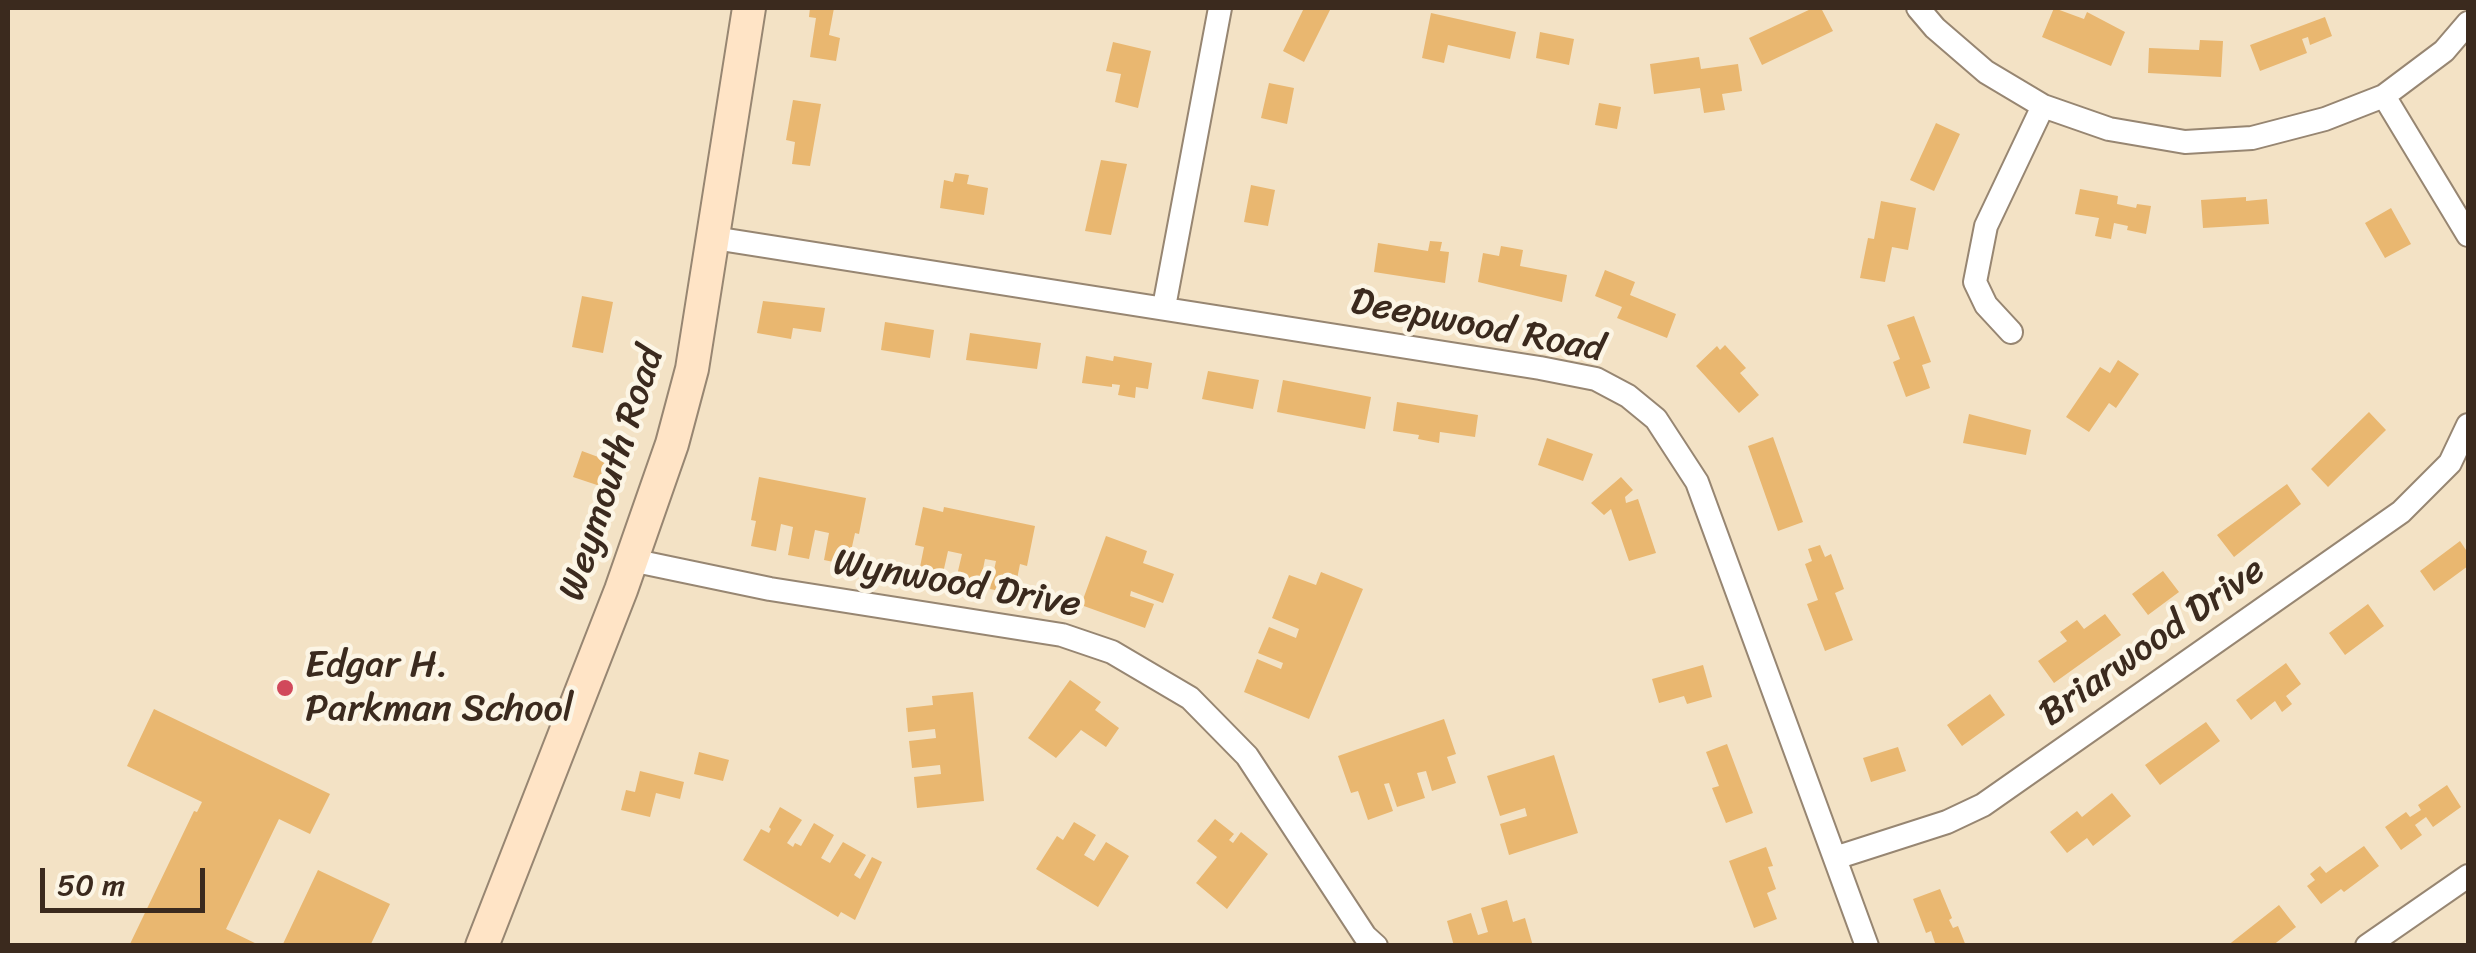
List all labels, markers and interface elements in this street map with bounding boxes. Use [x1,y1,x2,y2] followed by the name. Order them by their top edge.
[1346,280,1608,374] street label: Deepwood Road
[551,341,675,607] street label: Weymouth Road
[830,541,1084,629] street label: Wynwood Drive
[2031,548,2275,738] street label: Briarwood Drive
[305,643,574,732] place label: Edgar H. Parkman School
[274,677,296,699] marker: Edgar H. Parkman School
[45,848,210,910] scale bar
[57,858,125,912] text: 50 m

